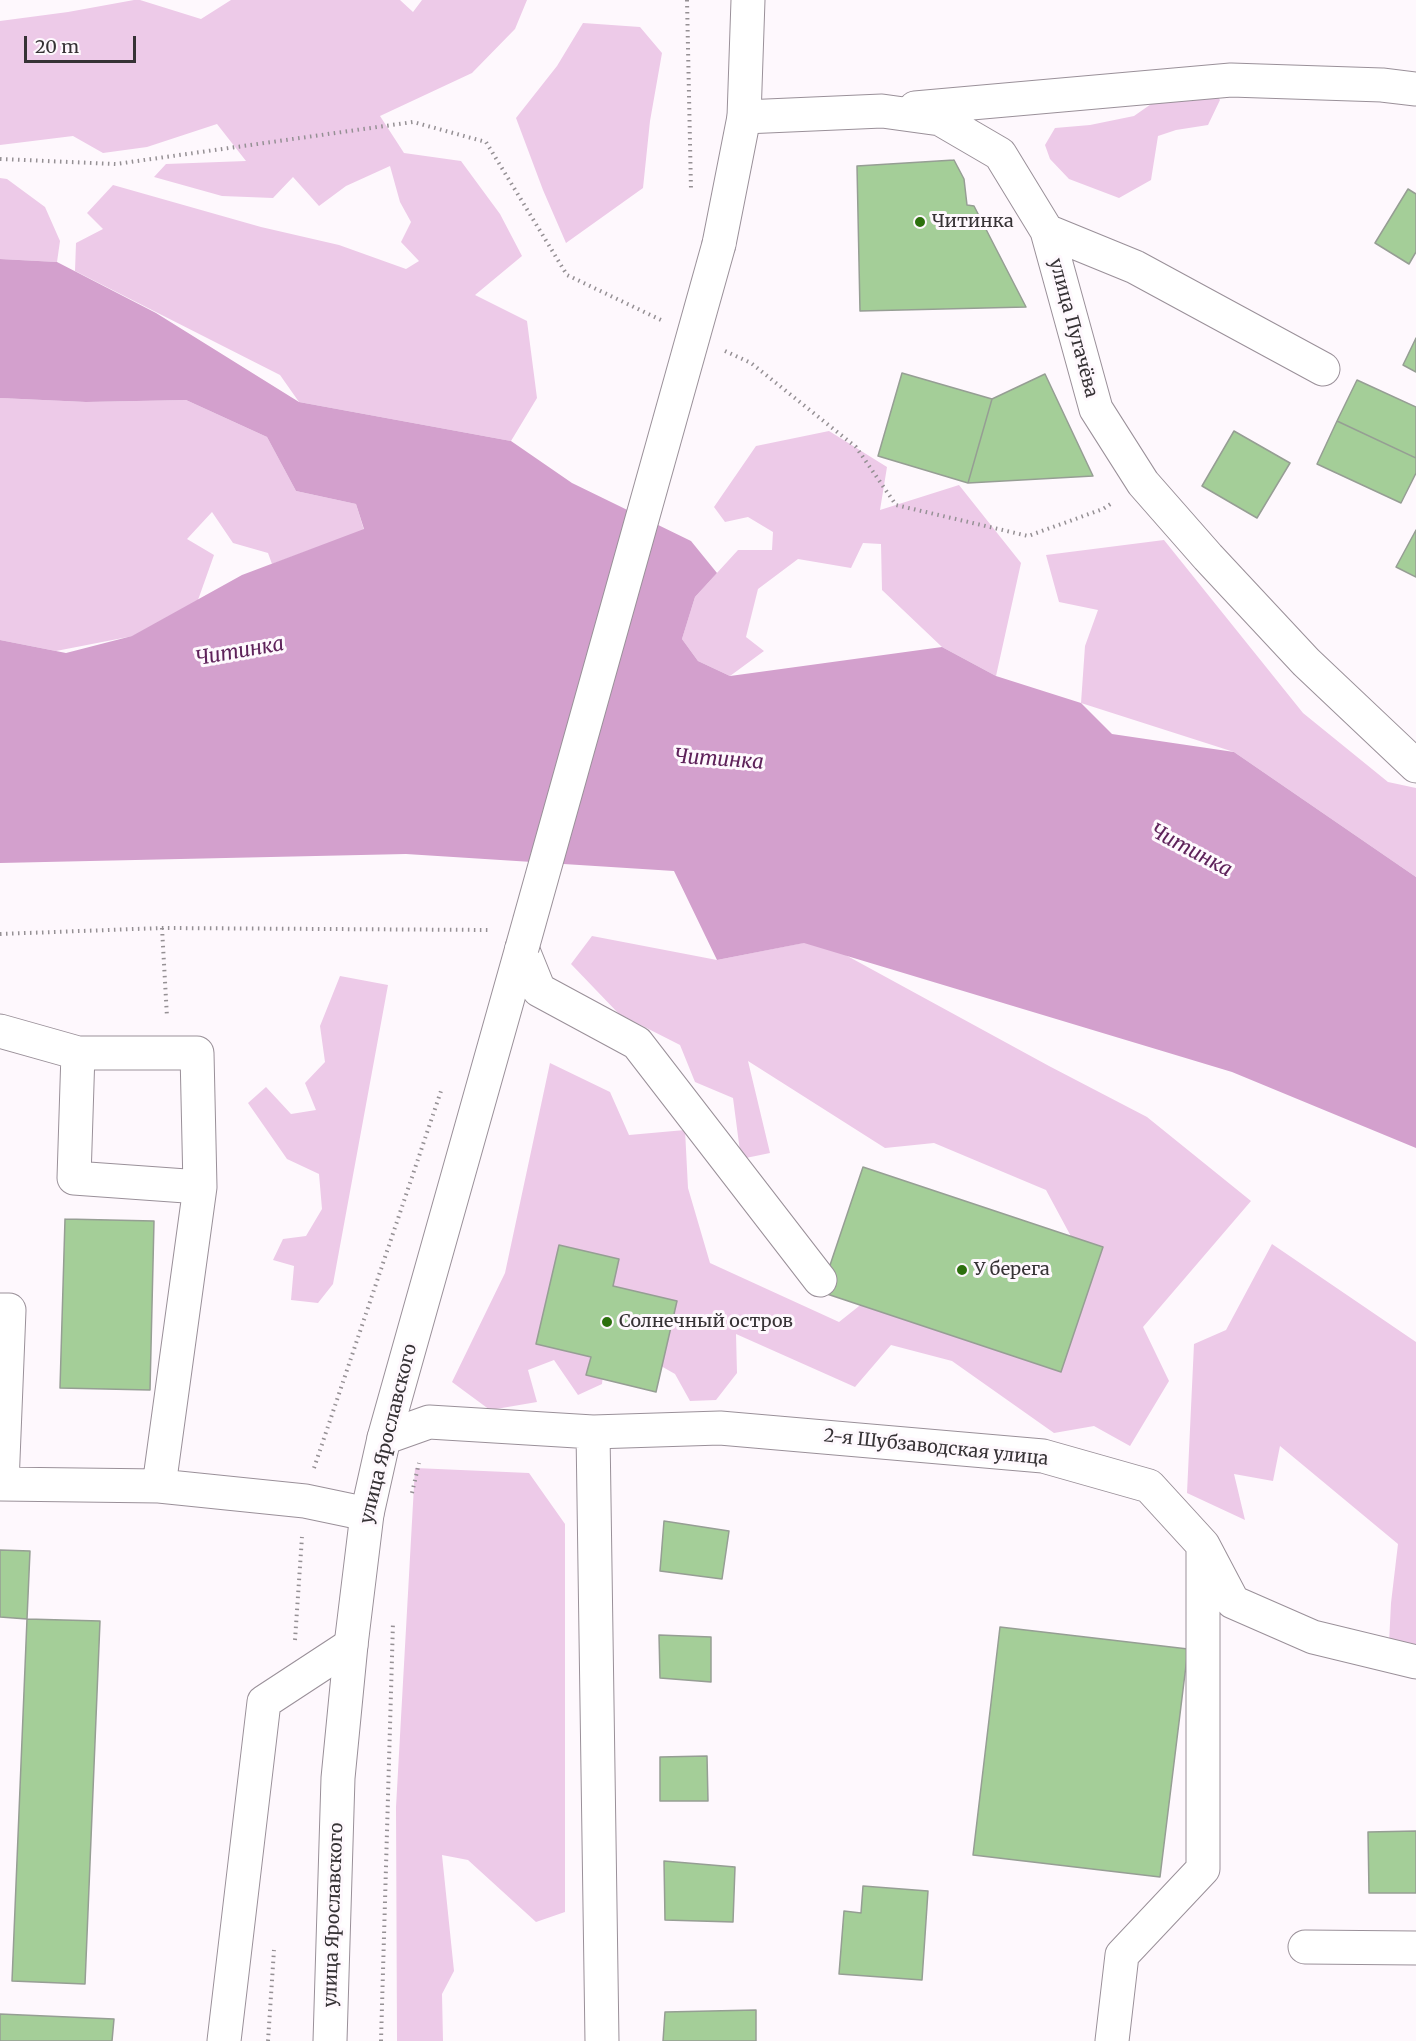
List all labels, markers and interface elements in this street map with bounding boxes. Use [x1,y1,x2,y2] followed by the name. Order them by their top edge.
[27,24,140,62] scale bar
[35,35,79,58] text: 20 m
[932,211,1014,233] place label: Читинка
[913,215,927,229] marker: Читинка
[1044,256,1102,400] street label: улица Пугачёва
[194,632,286,672] water label: Читинка
[674,745,764,775] water label: Читинка
[1146,819,1236,883] water label: Читинка
[974,1259,1050,1281] place label: У берега
[955,1263,969,1277] marker: У берега
[619,1311,793,1333] place label: Солнечный остров
[600,1315,614,1329] marker: Солнечный остров
[356,1342,422,1526] street label: улица Ярославского
[823,1425,1049,1471] street label: 2-я Шубзаводская улица
[320,1822,348,2008] street label: улица Ярославского

